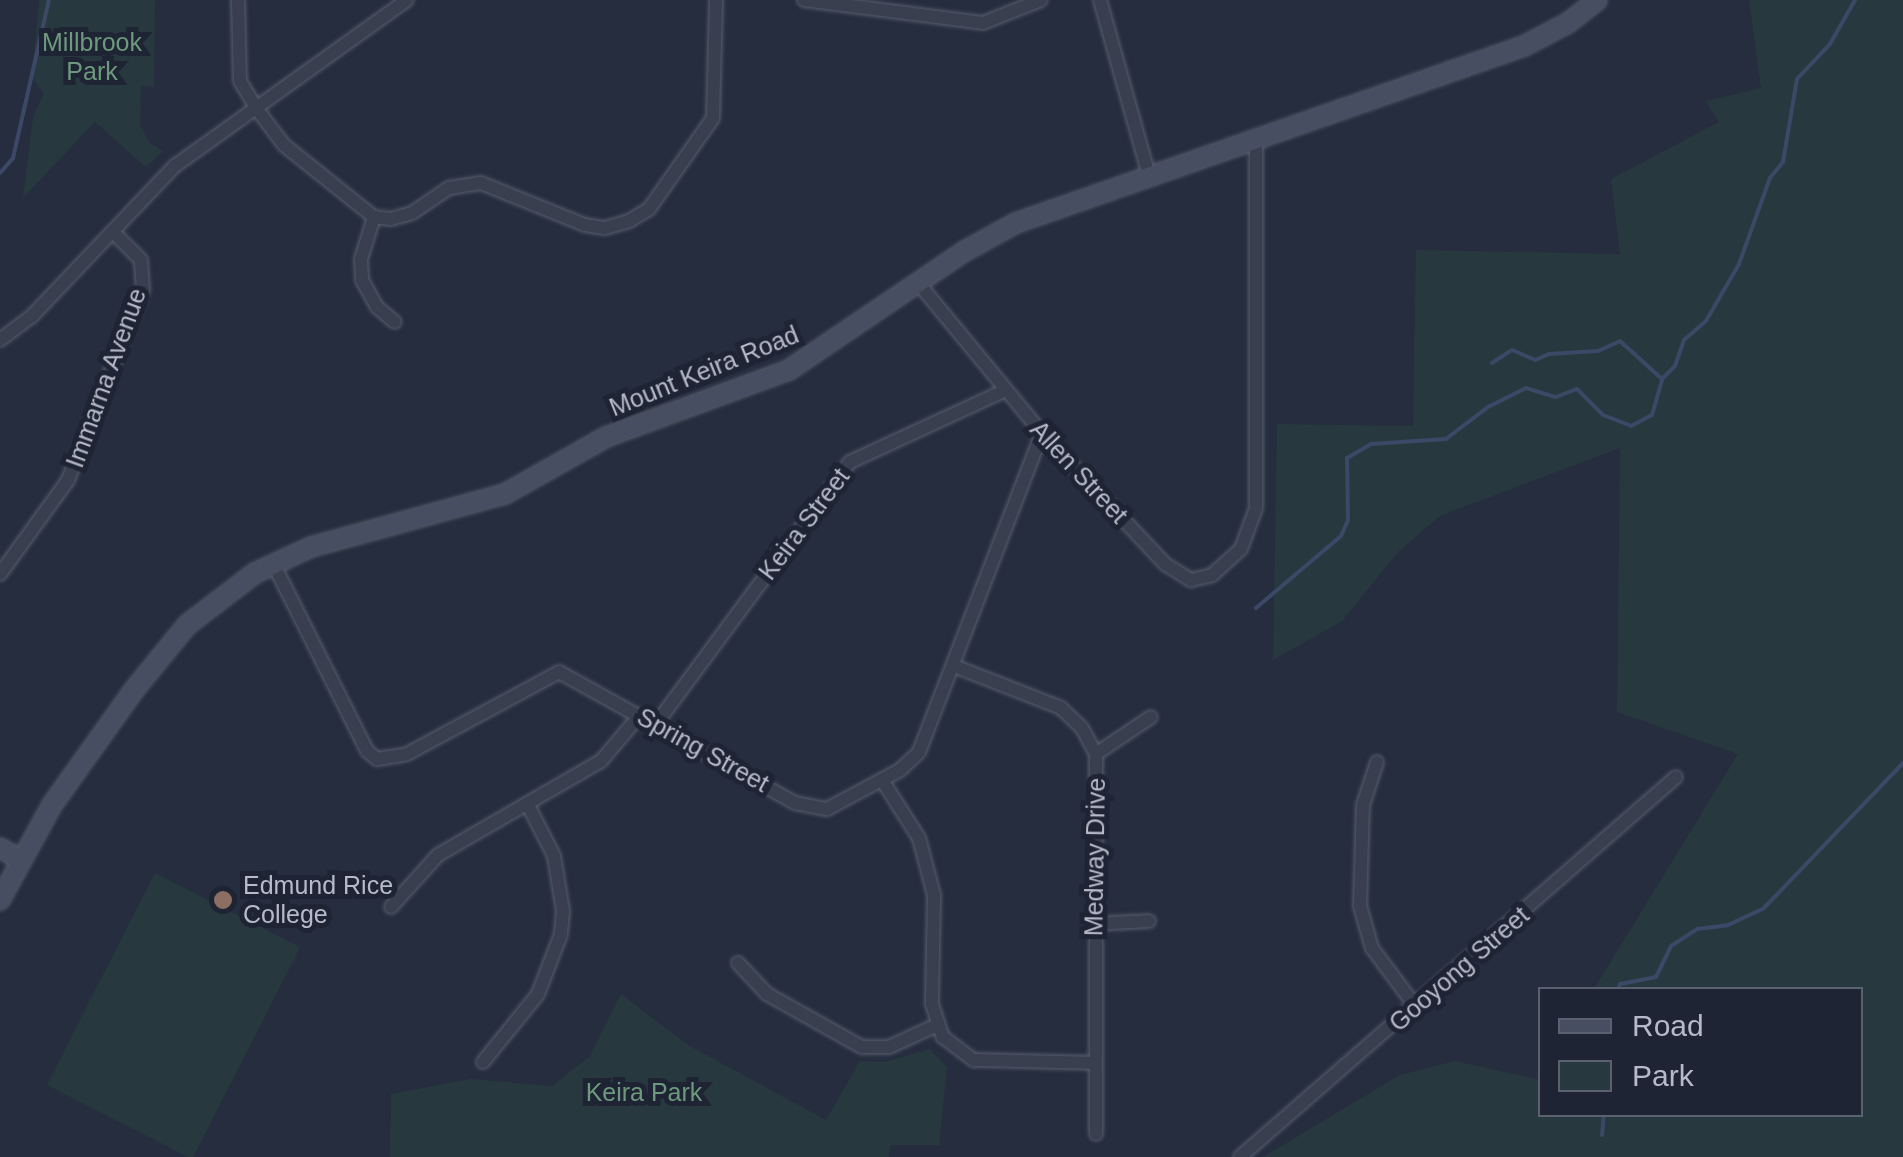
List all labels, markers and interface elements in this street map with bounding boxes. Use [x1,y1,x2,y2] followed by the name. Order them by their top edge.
[42,28,142,87] park label: Millbrook Park
[59,284,153,472] street label: Immarna Avenue
[605,319,803,423] street label: Mount Keira Road
[1024,415,1134,529] street label: Allen Street
[752,462,856,586] street label: Keira Street
[632,702,774,798] street label: Spring Street
[1079,778,1111,936] street label: Medway Drive
[243,871,393,930] place label: Edmund Rice College
[212,889,234,911] marker: Edmund Rice College
[1383,900,1535,1038] street label: Gooyong Street
[1538,987,1863,1117] legend
[1632,1009,1704,1042] text: Road
[1632,1059,1694,1092] text: Park
[586,1077,702,1107] park label: Keira Park

